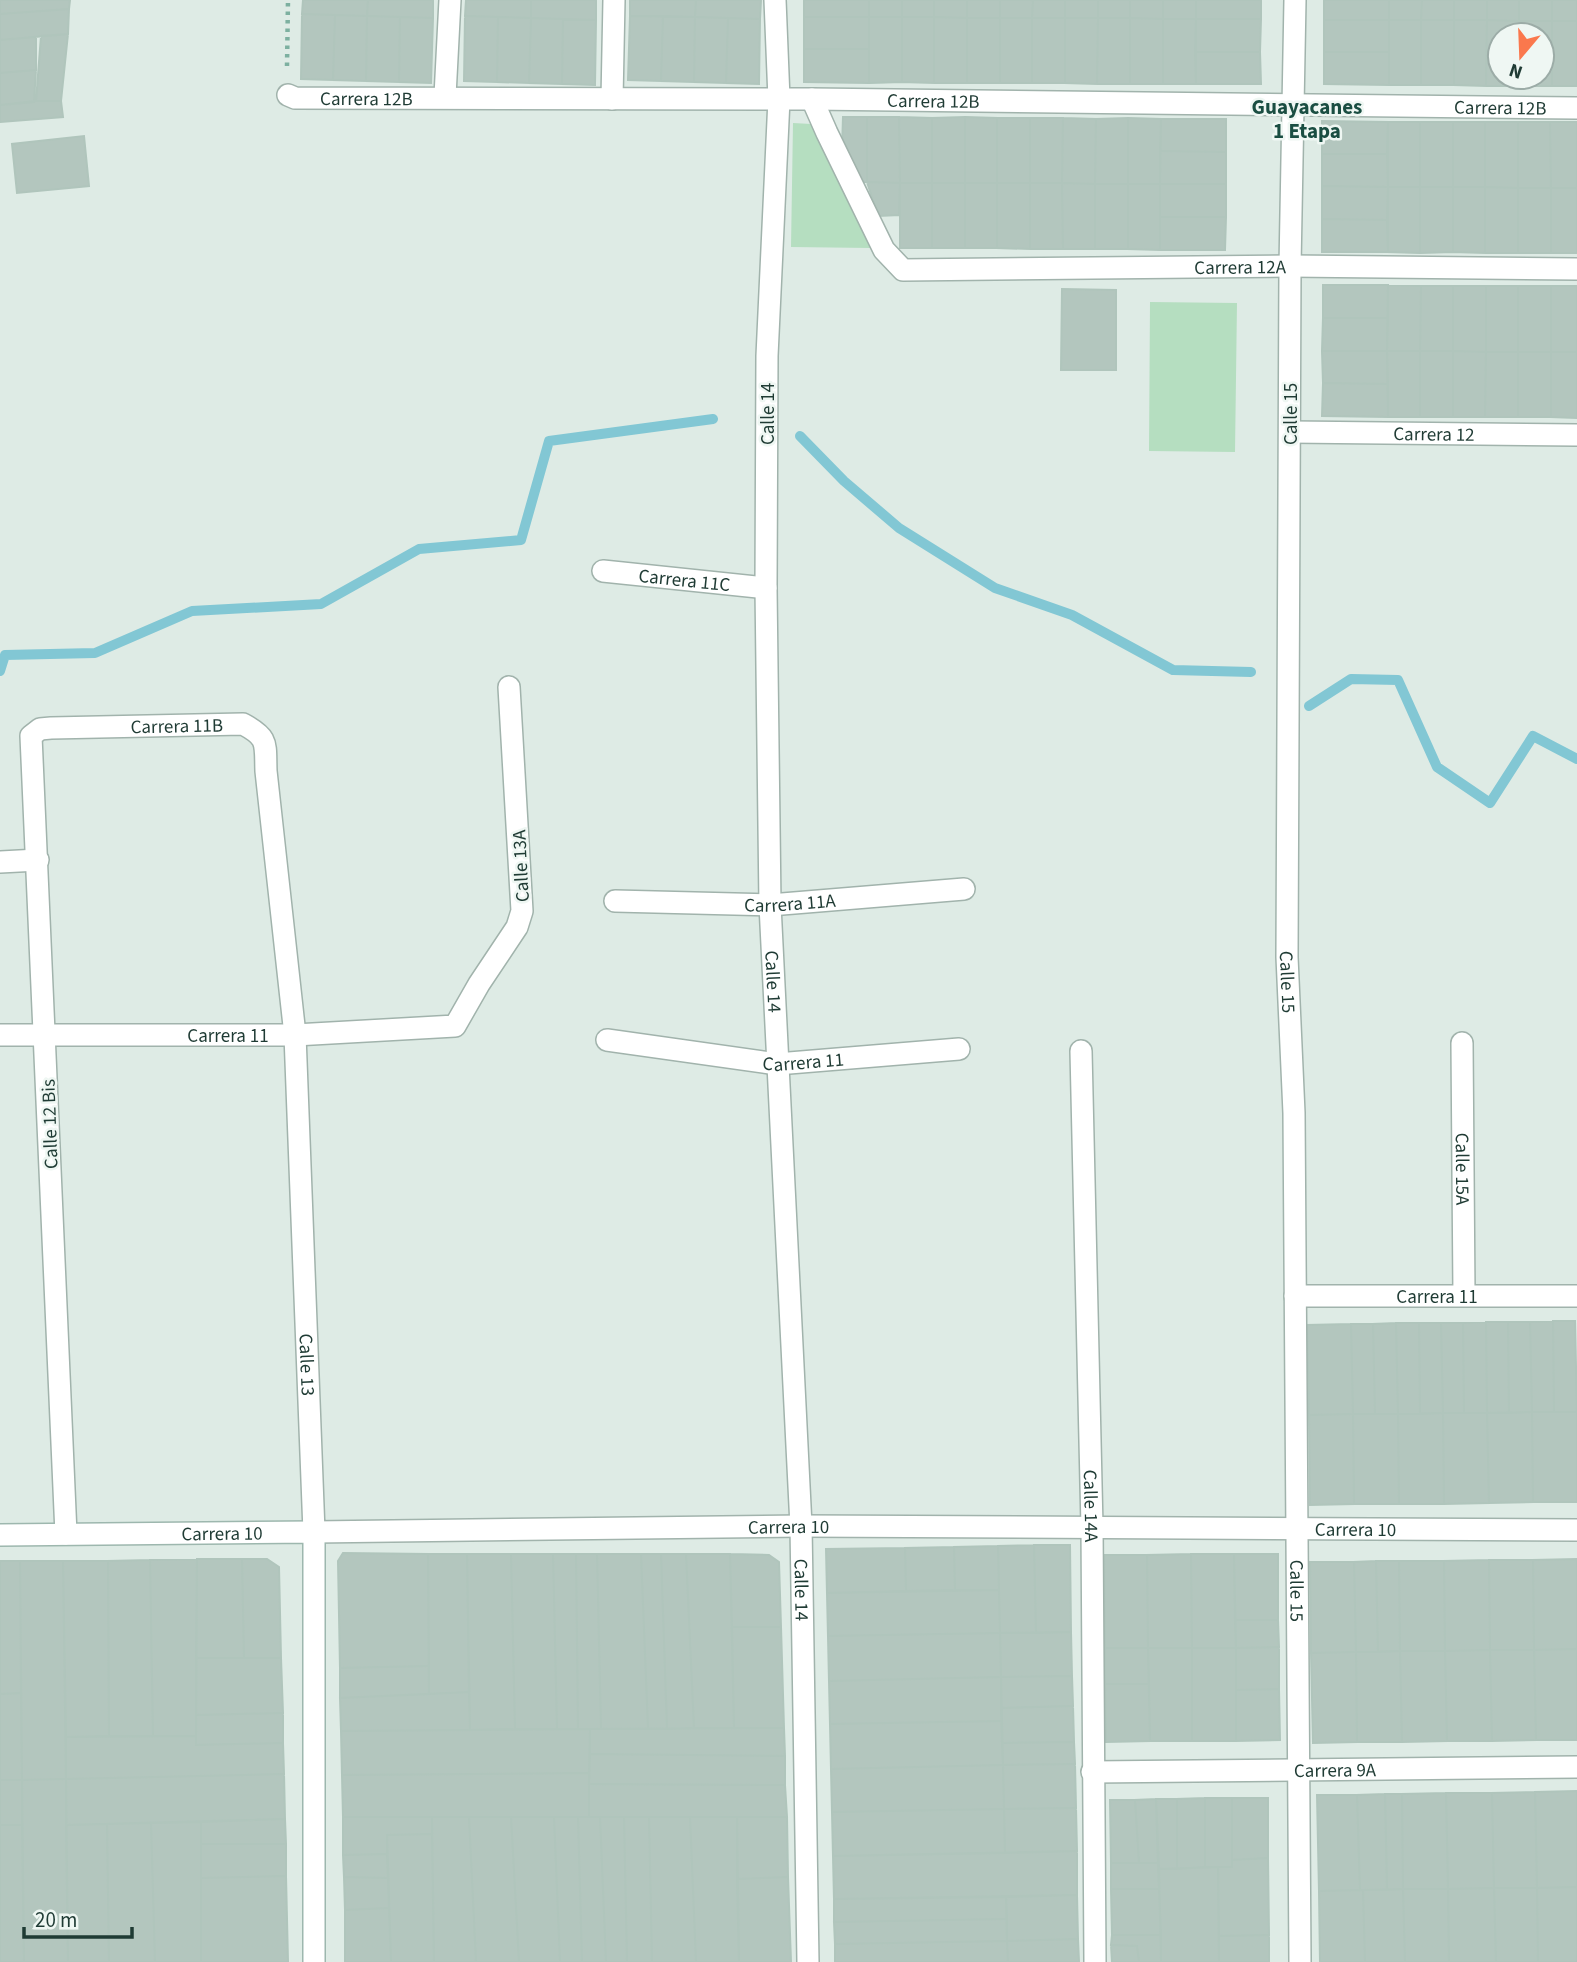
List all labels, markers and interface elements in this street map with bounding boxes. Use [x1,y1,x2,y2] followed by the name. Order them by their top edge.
[1486,21,1556,91] north arrow
[1506,56,1526,85] text: N
[320,86,413,113] street label: Carrera 12B
[887,88,980,116] street label: Carrera 12B
[1252,92,1362,146] district label: Guayacanes 1 Etapa
[1454,95,1547,123] street label: Carrera 12B
[1194,254,1287,282] street label: Carrera 12A
[755,383,782,445] street label: Calle 14
[1278,383,1305,445] street label: Calle 15
[1393,421,1475,449] street label: Carrera 12
[637,563,732,599] street label: Carrera 11C
[130,712,223,741] street label: Carrera 11B
[506,828,537,903] street label: Calle 13A
[744,888,837,920] street label: Carrera 11A
[757,950,787,1013] street label: Calle 14
[1272,951,1302,1014] street label: Calle 15
[187,1023,269,1050] street label: Carrera 11
[761,1047,845,1079] street label: Carrera 11
[35,1079,66,1169] street label: Calle 12 Bis
[1448,1133,1475,1206] street label: Calle 15A
[1396,1284,1478,1311] street label: Carrera 11
[291,1333,321,1396] street label: Calle 13
[1076,1469,1104,1543] street label: Calle 14A
[748,1514,829,1542] street label: Carrera 10
[1315,1517,1396,1544] street label: Carrera 10
[181,1520,263,1548] street label: Carrera 10
[787,1558,815,1621] street label: Calle 14
[1282,1560,1310,1622] street label: Calle 15
[1294,1757,1377,1785] street label: Carrera 9A
[24,1896,133,1940] scale bar
[35,1905,77,1935] text: 20 m

